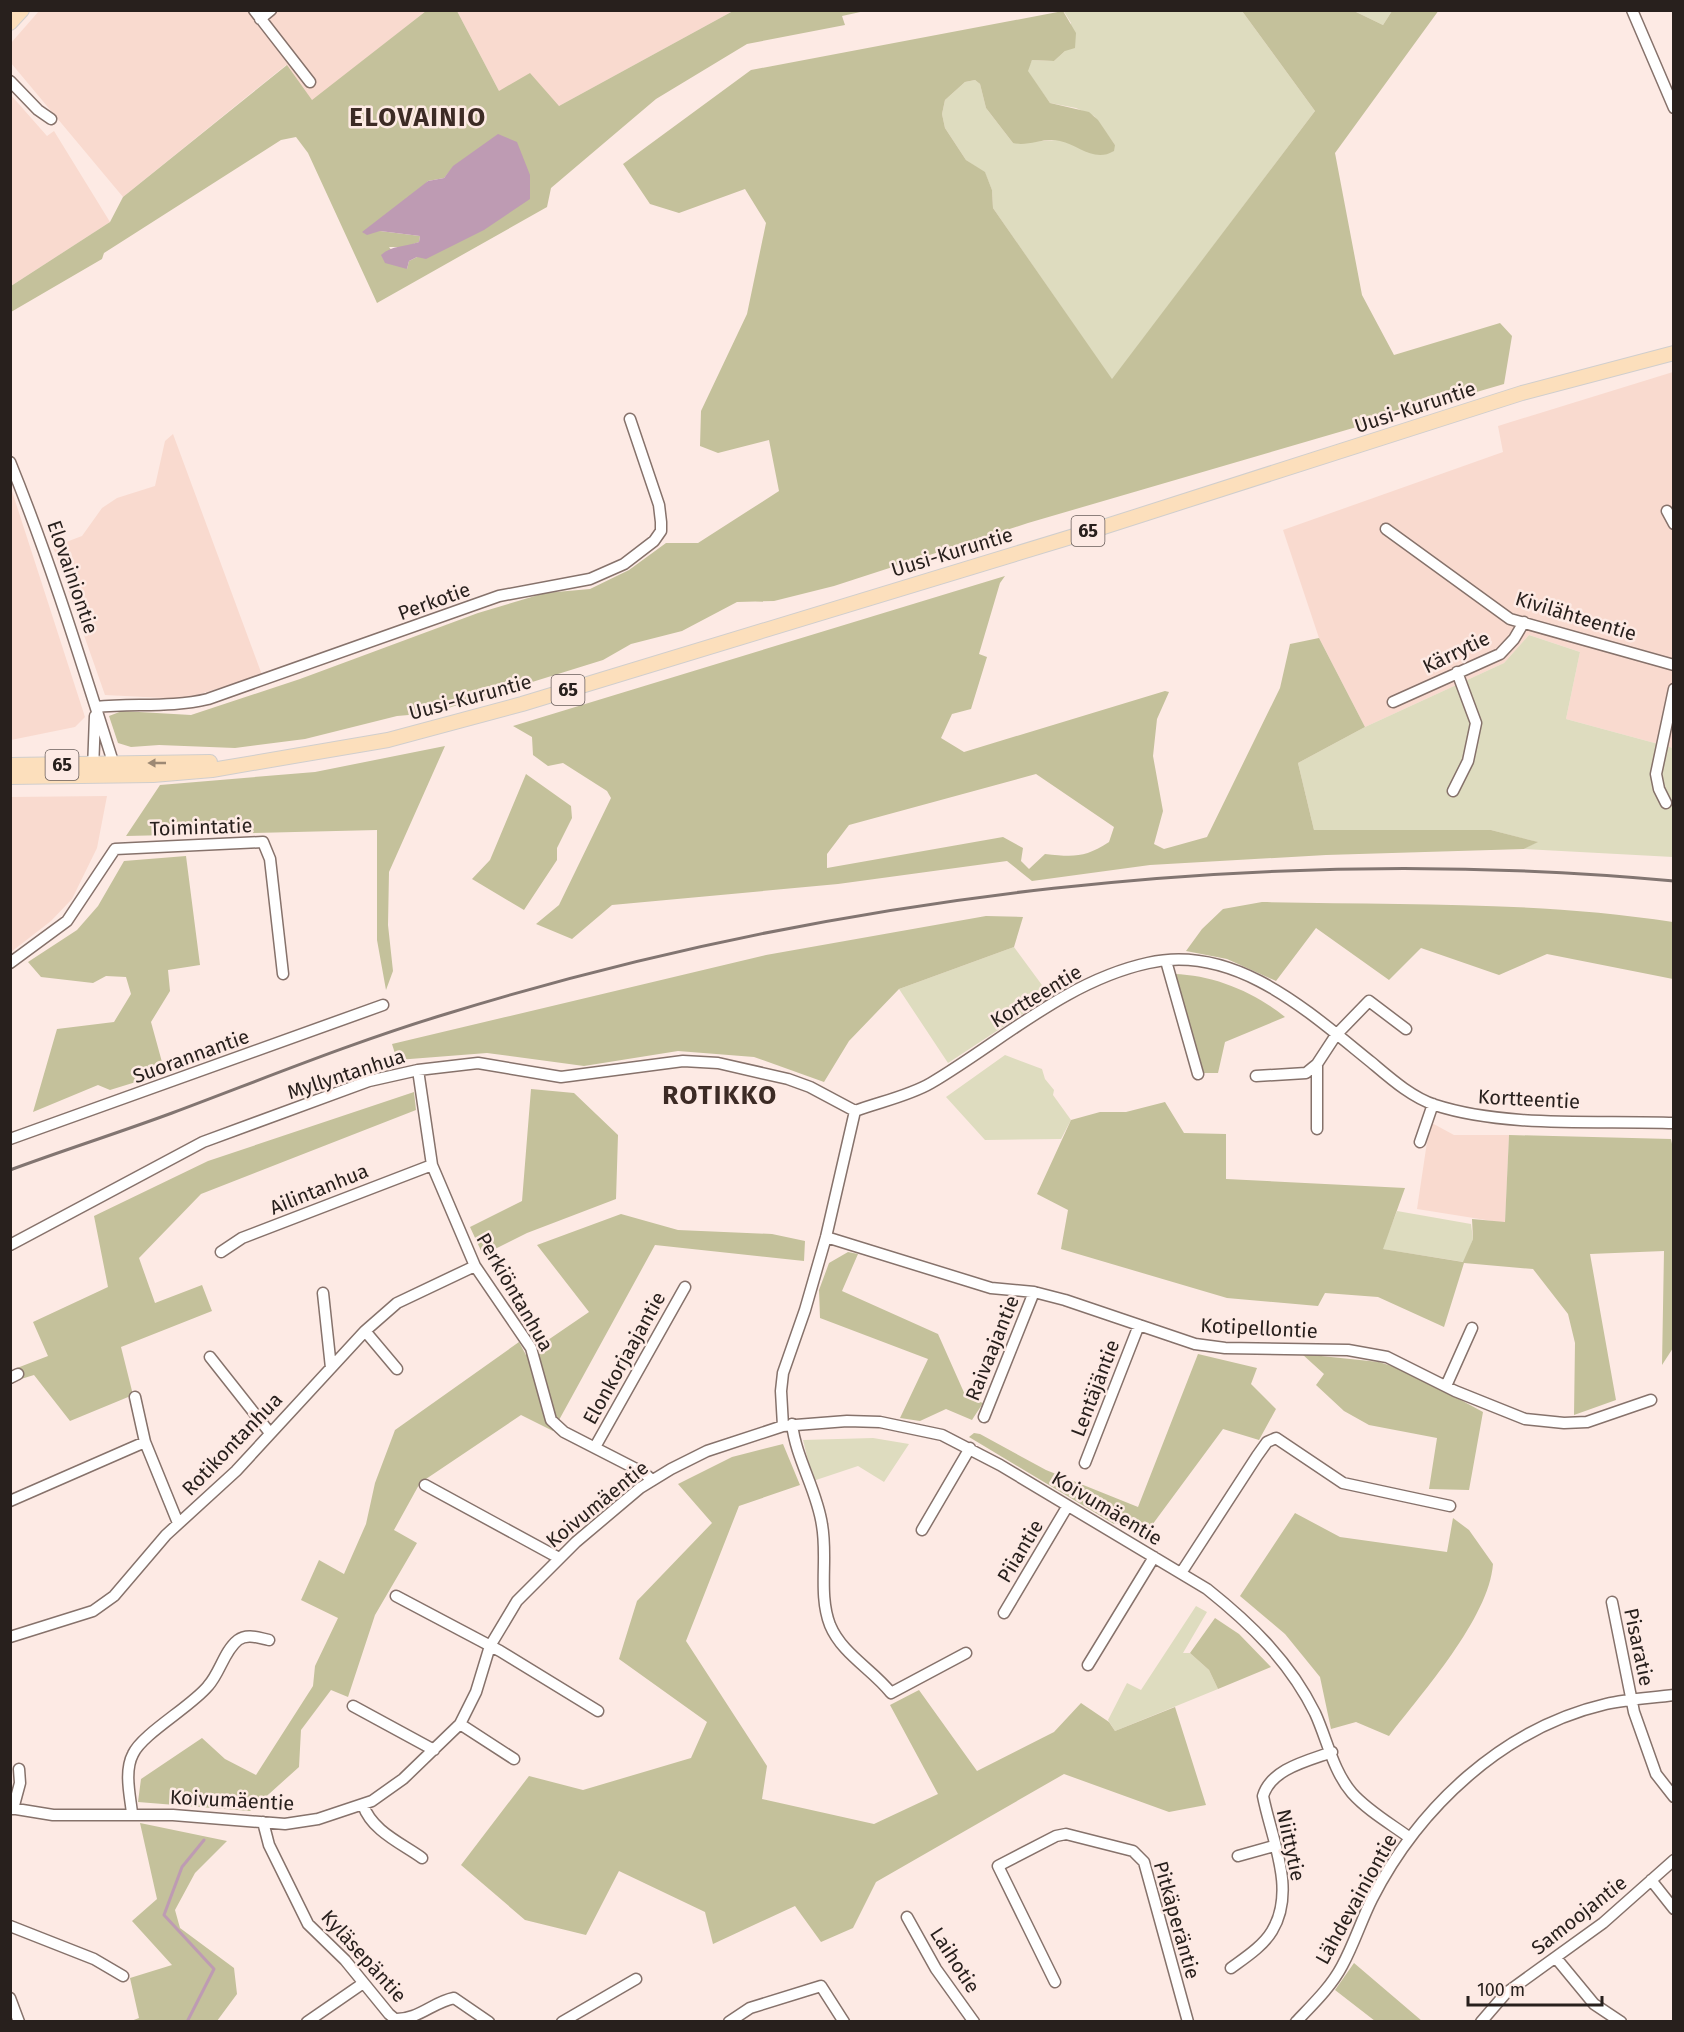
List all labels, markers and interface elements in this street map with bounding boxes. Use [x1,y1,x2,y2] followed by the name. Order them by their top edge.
[349,102,487,133] district label: ELOVAINIO
[1351,376,1479,438] street label: Uusi-Kuruntie
[1072,516,1104,546] road number: 65
[42,517,104,637] street label: Elovainiontie
[888,522,1016,582] street label: Uusi-Kuruntie
[395,577,473,625] street label: Perkotie
[1512,586,1640,646] street label: Kivilähteentie
[1419,626,1493,678] street label: Kärrytie
[406,669,534,725] street label: Uusi-Kuruntie
[552,675,584,705] road number: 65
[46,750,78,780] road number: 65
[147,758,166,767] one-way arrow
[149,813,253,841] street label: Toimintatie
[986,959,1086,1033] street label: Kortteentie
[130,1024,252,1088] street label: Suorannantie
[284,1044,408,1104] street label: Myllyntanhua
[662,1080,778,1111] district label: ROTIKKO
[1477,1084,1581,1114] street label: Kortteentie
[266,1158,372,1220] street label: Ailintanhua
[471,1228,559,1356] street label: Perkiöntanhua
[578,1287,670,1429] street label: Elonkorjaajantie
[960,1292,1024,1404] street label: Raivaajantie
[1200,1313,1318,1343] street label: Kotipellontie
[1066,1336,1124,1440] street label: Lentäjäntie
[177,1388,287,1500] street label: Rotikontanhua
[541,1455,653,1553] street label: Koivumäentie
[1047,1466,1167,1550] street label: Koivumäentie
[992,1515,1048,1587] street label: Piiantie
[1619,1606,1659,1688] street label: Pisaratie
[169,1785,295,1815] street label: Koivumäentie
[1272,1807,1310,1883] street label: Niittytie
[1310,1829,1402,1969] street label: Lähdevainiontie
[1149,1858,1205,1982] street label: Pitkäperäntie
[1527,1870,1631,1960] street label: Samoojantie
[316,1905,412,2007] street label: Kyläsepäntie
[925,1923,985,1997] street label: Laihotie
[1468,1969,1602,2007] scale bar
[1477,1979,1525,2001] text: 100 m

